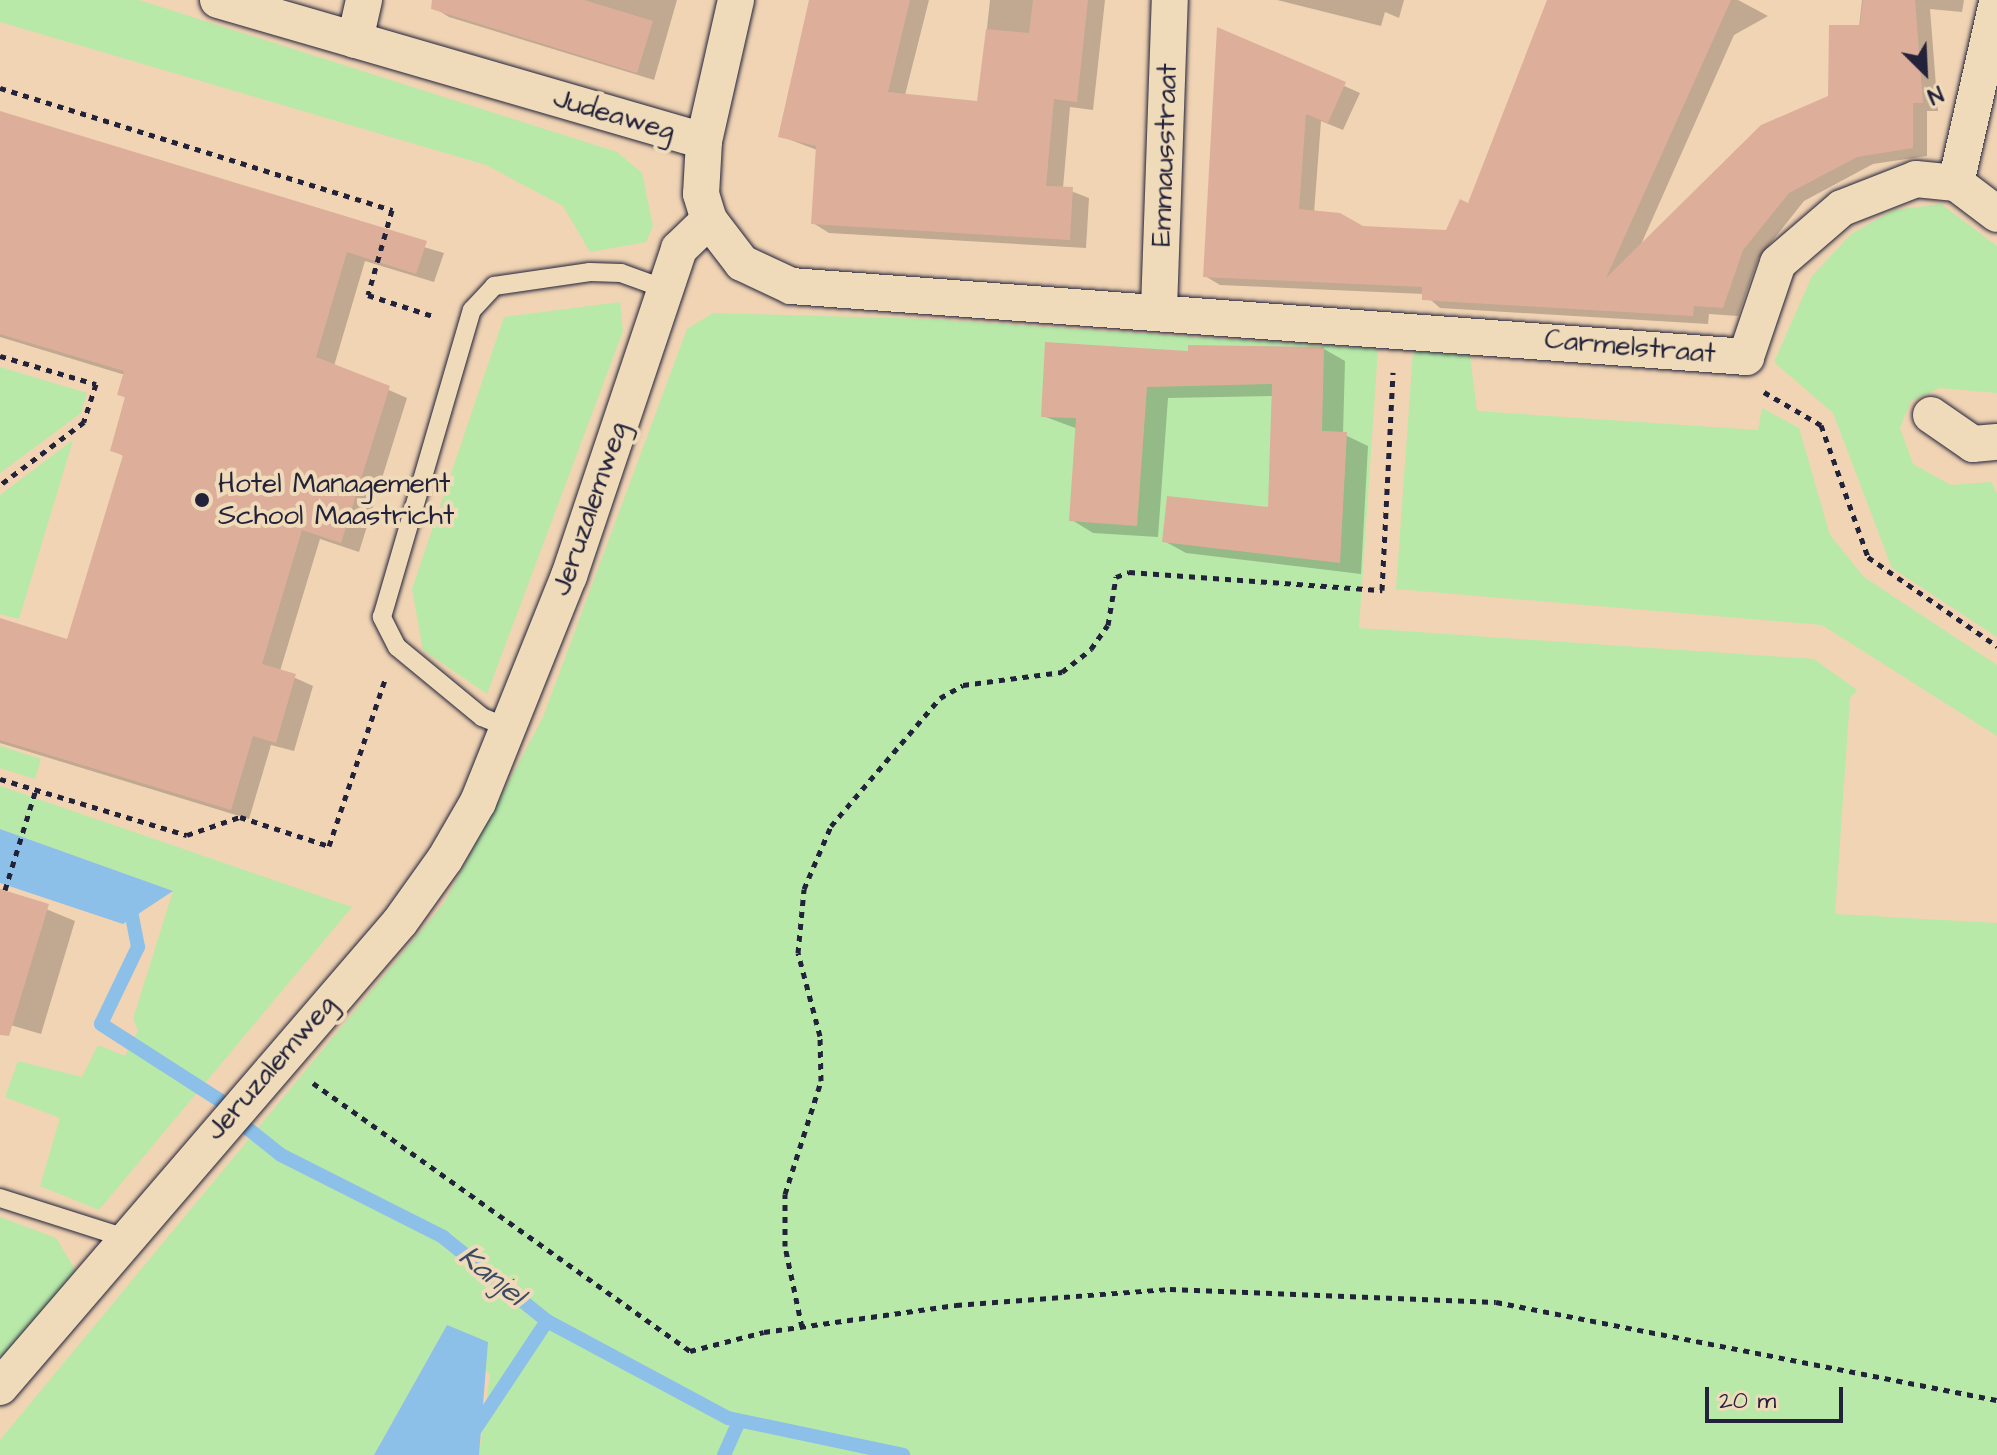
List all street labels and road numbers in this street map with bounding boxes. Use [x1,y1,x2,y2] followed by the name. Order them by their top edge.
[1145,63,1185,247] street label: Emmausstraat
[549,82,679,148] street label: Judeaweg
[1543,323,1717,371] street label: Carmelstraat
[545,418,635,600] street label: Jeruzalemweg
[199,989,343,1147] street label: Jeruzalemweg

